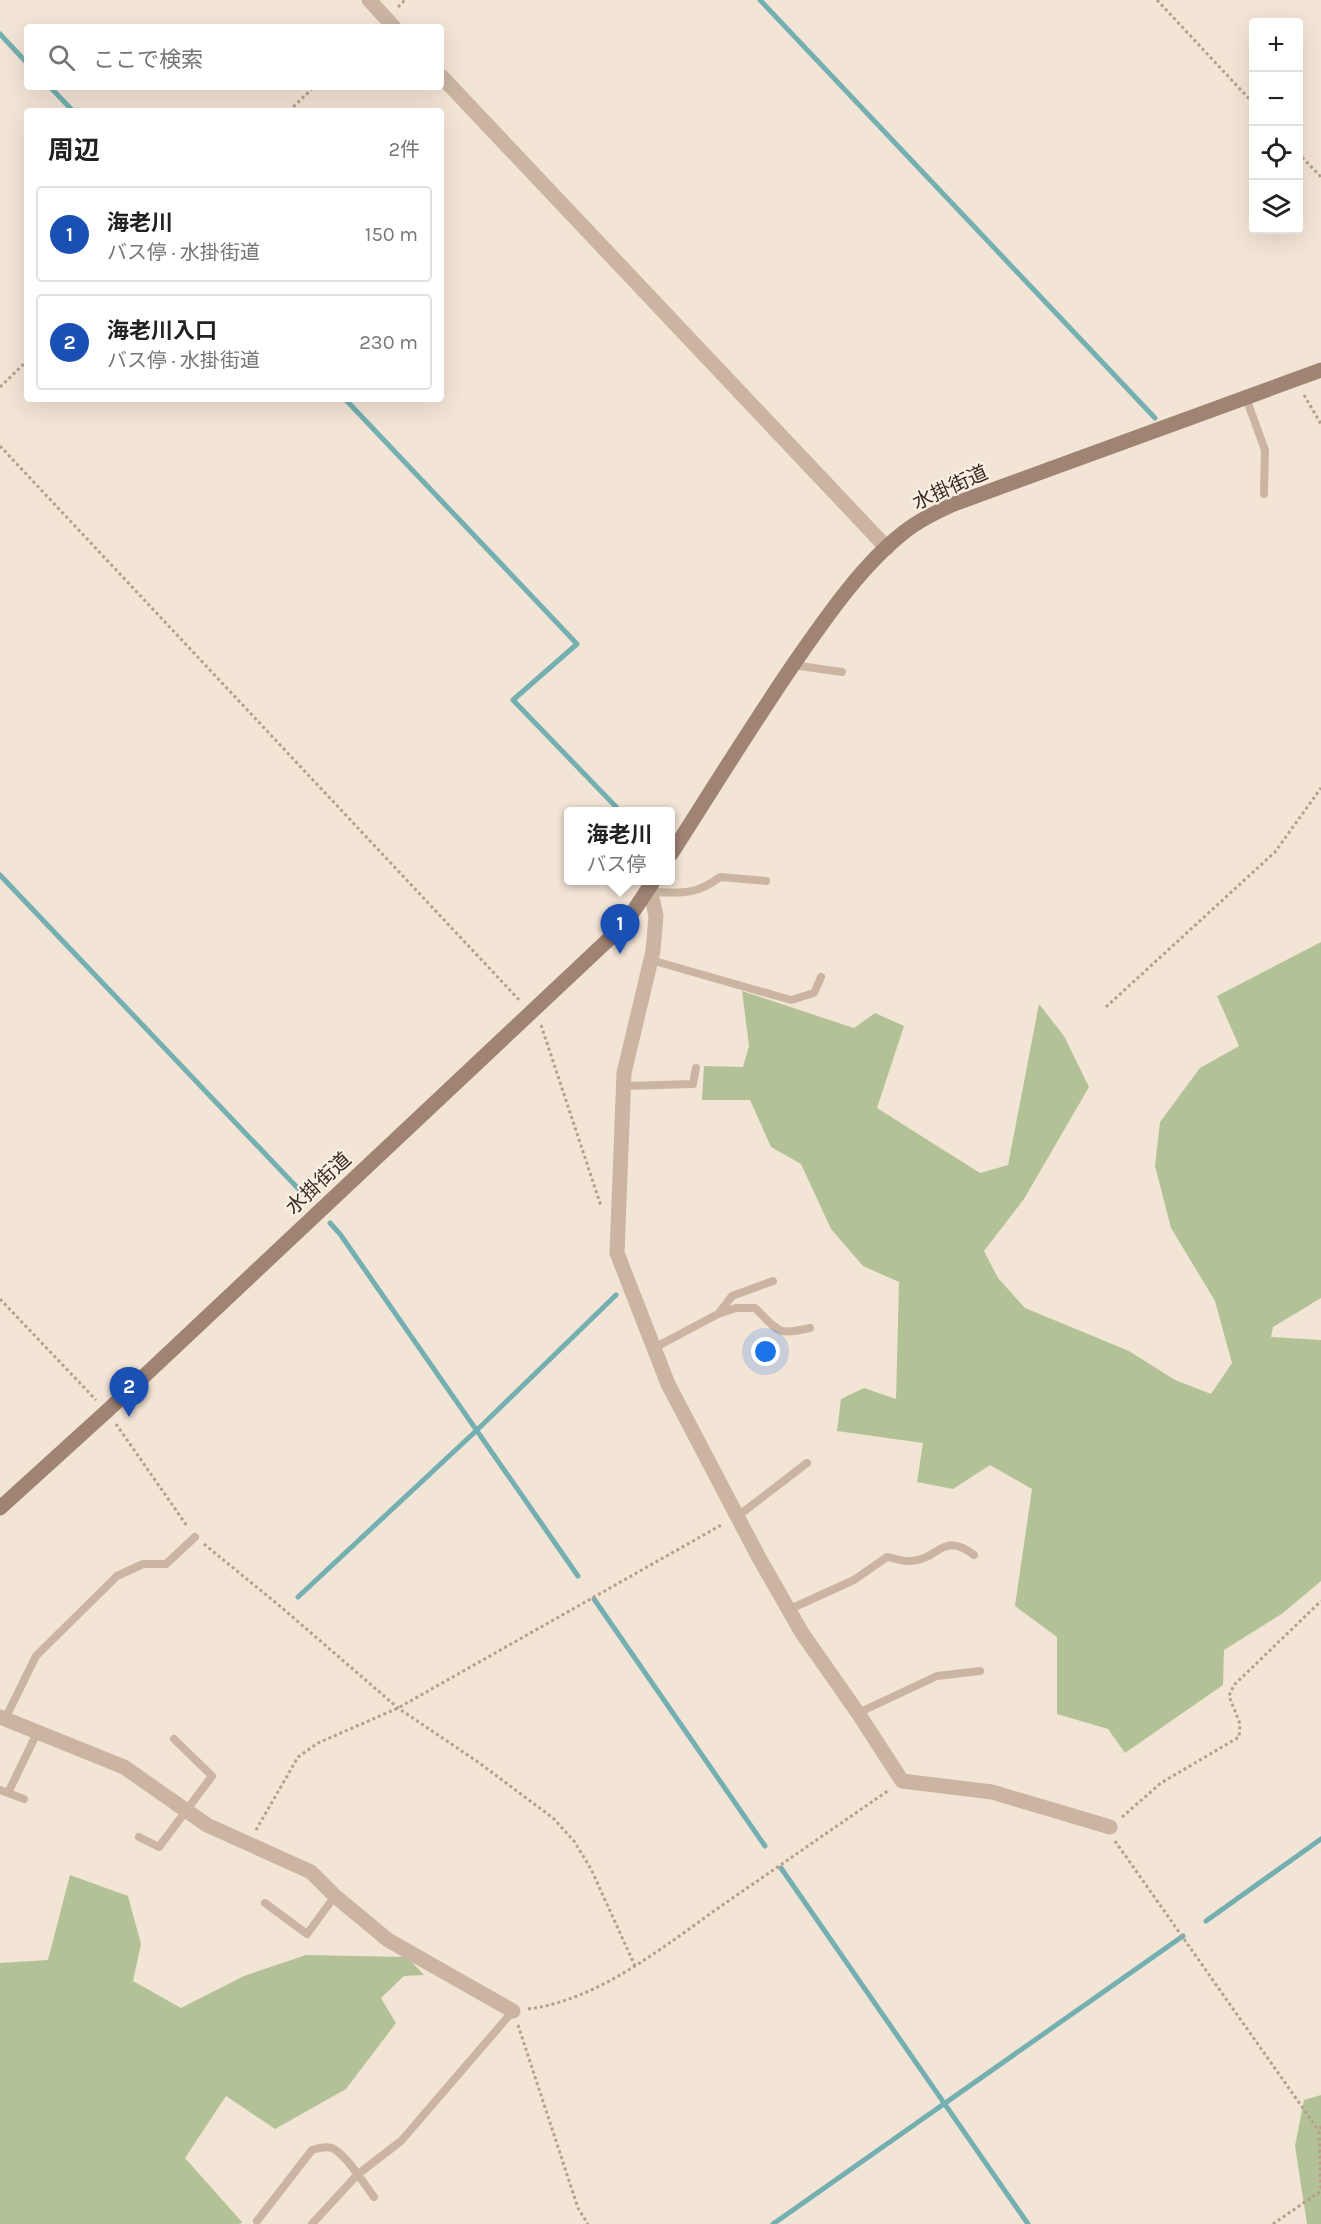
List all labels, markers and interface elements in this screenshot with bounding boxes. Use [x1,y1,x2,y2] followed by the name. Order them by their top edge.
[1249,18,1303,234] map controls
[1249,18,1303,72] button: +
[24,24,444,90] search box
[45,41,78,74] icon: search
[93,47,203,73] text: ここで検索
[1249,72,1303,126] button: −
[1249,126,1303,180] button: locate
[48,135,100,166] text: 周辺
[388,138,420,161] text: 2件
[1249,180,1303,234] button: layers
[107,210,173,236] text: 海老川
[66,223,73,246] text: 1
[365,223,418,246] text: 150 m
[107,241,260,264] text: バス停 · 水掛街道
[107,318,217,344] text: 海老川入口
[63,331,76,354] text: 2
[359,331,418,354] text: 230 m
[107,349,260,372] text: バス停 · 水掛街道
[909,461,991,514] street label: 水掛街道
[564,807,675,885] popup
[586,822,653,848] text: 海老川
[586,853,646,876] text: バス停
[600,904,640,954] pin: 1
[281,1148,355,1219] street label: 水掛街道
[751,1337,780,1366] your location
[110,1368,148,1417] pin: 2

